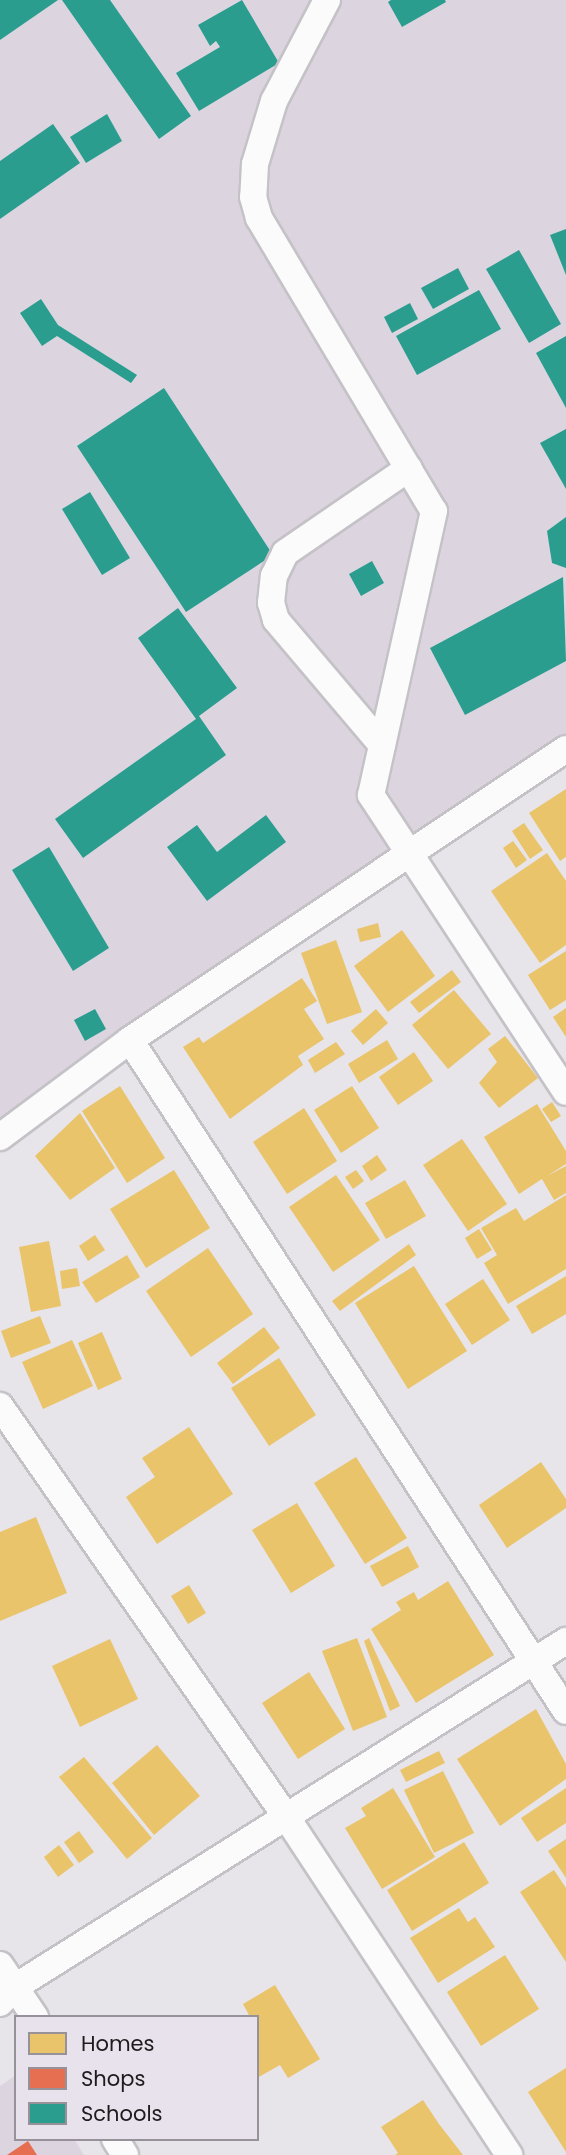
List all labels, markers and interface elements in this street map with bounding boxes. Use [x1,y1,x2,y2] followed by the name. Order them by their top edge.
[14,2015,259,2141] legend
[81,2029,155,2058] text: Homes
[81,2064,145,2093] text: Shops
[81,2099,163,2128] text: Schools

